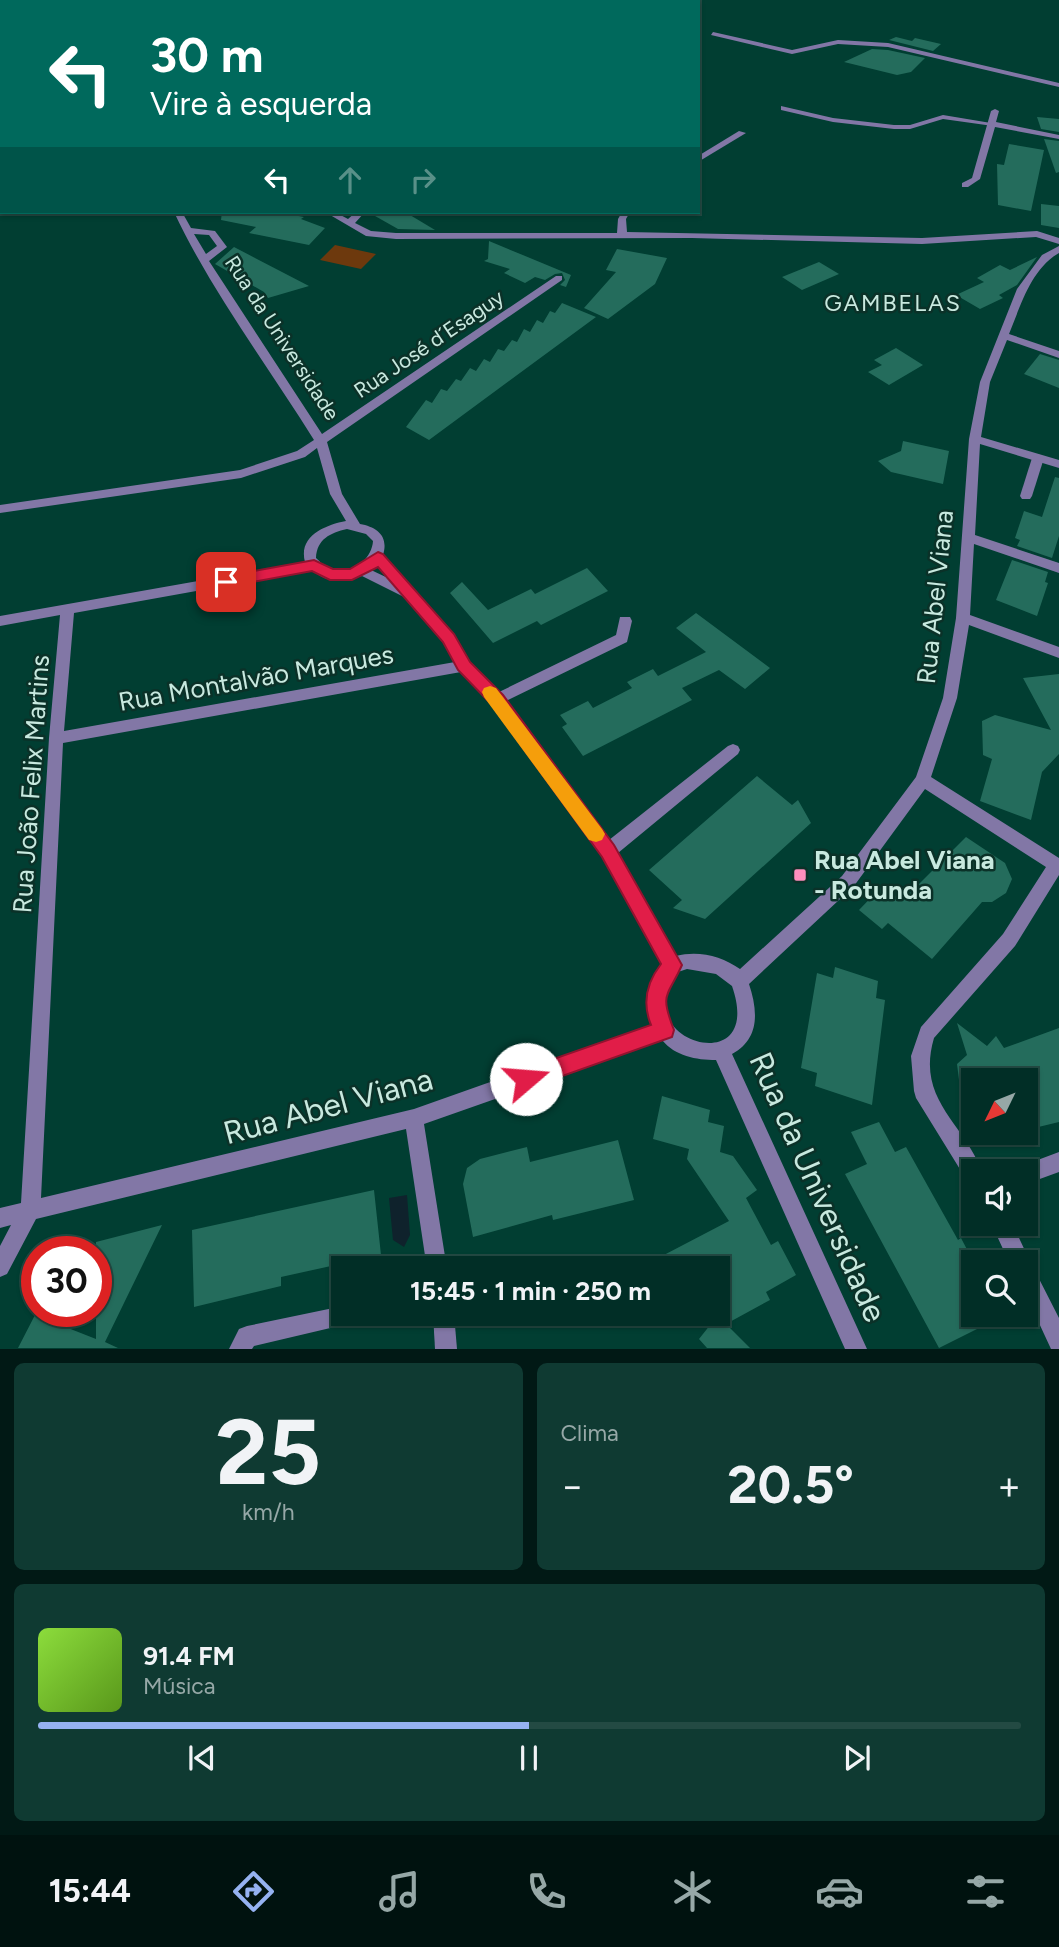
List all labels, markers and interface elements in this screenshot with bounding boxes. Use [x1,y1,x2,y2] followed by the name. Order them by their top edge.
[150,25,263,84] text: 30 m
[35,28,126,119] icon: left
[150,85,372,123] text: Vire à esquerda
[258,161,296,199] icon: left
[331,161,369,199] icon: ahead
[404,161,442,199] icon: right
[220,251,345,425] street label: Rua da Universidade
[349,284,508,403] street label: Rua José d´Esaguy
[824,289,962,317] district label: GAMBELAS
[910,508,960,686] street label: Rua Abel Viana
[196,552,256,612] pin
[207,563,245,601] icon: arrive
[116,638,396,718] street label: Rua Montalvão Marques
[6,654,56,914] street label: Rua João Felix Martins
[814,844,995,906] place label: Rua Abel Viana - Rotunda
[792,867,808,883] marker: Rua Abel Viana - Rotunda
[489,1042,563,1116] position arrow
[741,1046,895,1328] street label: Rua da Universidade
[219,1060,437,1152] street label: Rua Abel Viana
[961,1068,1038,1144] north arrow
[961,1068,1038,1327] map controls
[961,1159,1038,1236] button: sound
[21,1236,112,1327] speed limit sign: 30
[961,1250,1038,1327] button: search
[410,1275,651,1307] text: 15:45 · 1 min · 250 m
[215,1398,321,1507] text: 25
[561,1419,619,1447] text: Clima
[727,1454,854,1516] text: 20.5°
[561,1463,584,1509] text: −
[997,1463,1021,1509] text: +
[242,1498,295,1526] text: km/h
[143,1640,235,1672] text: 91.4 FM
[143,1672,216,1700] text: Música
[183,1739,221,1777] icon: previous
[510,1739,548,1777] icon: pause
[838,1739,876,1777] icon: next
[229,1867,278,1916] icon: directions
[375,1867,424,1916] icon: music
[522,1867,571,1916] icon: phone
[668,1867,717,1916] icon: climate
[815,1867,864,1916] icon: car
[961,1867,1010,1916] icon: filters
[49,1872,131,1910] text: 15:44

